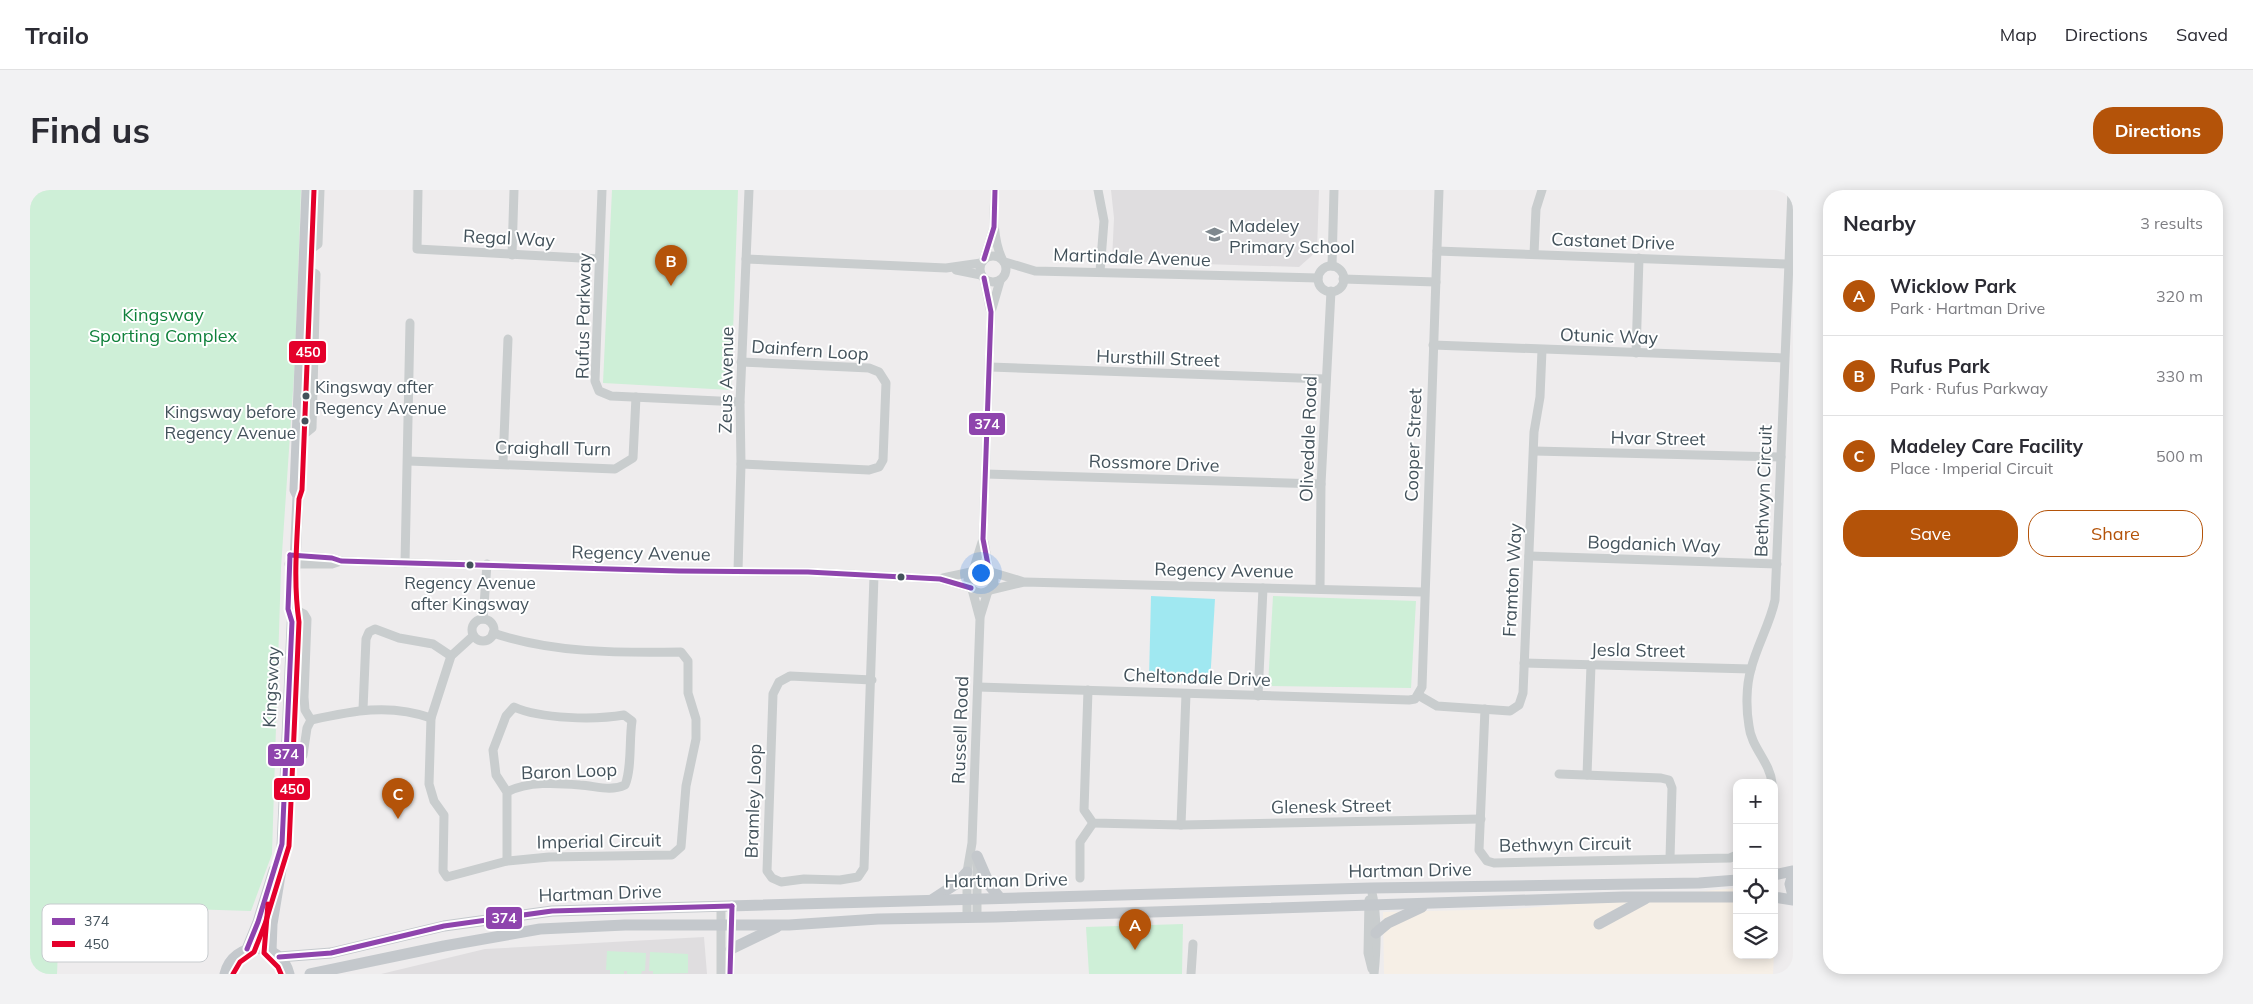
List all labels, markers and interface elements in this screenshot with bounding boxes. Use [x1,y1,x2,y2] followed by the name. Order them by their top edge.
[25,20,89,50] text: Trailo
[2000,23,2037,46] text: Map
[2065,23,2148,46] text: Directions
[2176,23,2228,46] text: Saved
[2093,107,2223,154] button: Directions
[30,108,150,152] text: Find us
[1843,210,1916,236] text: Nearby
[2140,213,2203,233] text: 3 results
[1229,214,1355,258] place label: Madeley Primary School
[462,224,556,252] street label: Regal Way
[1205,225,1225,245] school or university icon: Madeley Primary School
[1551,227,1675,255] street label: Castanet Drive
[1053,243,1211,271] street label: Martindale Avenue
[655,245,687,286] pin: B
[570,252,596,379] street label: Rufus Parkway
[1890,274,2016,298] text: Wicklow Park
[1853,286,1865,306] text: A
[2156,286,2203,306] text: 320 m
[1890,298,2045,318] text: Park · Hartman Drive
[89,303,237,347] park label: Kingsway Sporting Complex
[1559,323,1659,349] street label: Otunic Way
[714,326,738,434] street label: Zeus Avenue
[751,334,869,366] street label: Dainfern Loop
[288,340,327,364] line badge: 450
[295,343,321,361] text: 450
[1096,344,1220,372] street label: Hursthill Street
[1890,354,1990,378] text: Rufus Park
[1853,366,1865,386] text: B
[2156,366,2203,386] text: 330 m
[315,376,446,419] place label: Kingsway after Regency Avenue
[1294,376,1322,502] street label: Olivedale Road
[1890,378,2048,398] text: Park · Rufus Parkway
[1400,388,1426,502] street label: Cooper Street
[301,391,311,401] marker: Kingsway after Regency Avenue
[165,401,296,444] place label: Kingsway before Regency Avenue
[968,412,1006,436] line badge: 374
[974,415,1000,433] text: 374
[300,416,310,426] marker: Kingsway before Regency Avenue
[1749,424,1777,558] street label: Bethwyn Circuit
[1610,426,1706,450] street label: Hvar Street
[1890,434,2083,458] text: Madeley Care Facility
[495,435,611,461] street label: Craighall Turn
[1854,446,1864,466] text: C
[2156,446,2203,466] text: 500 m
[1088,449,1220,477] street label: Rossmore Drive
[1890,458,2053,478] text: Place · Imperial Circuit
[1843,510,2018,557] button: Save
[2028,510,2203,557] button: Share
[1498,522,1526,638] street label: Framton Way
[1587,530,1721,558] street label: Bogdanich Way
[571,540,711,566] street label: Regency Avenue
[1154,557,1294,583] street label: Regency Avenue
[465,560,475,570] marker: Regency Avenue after Kingsway
[968,560,994,586] your location
[404,572,536,615] place label: Regency Avenue after Kingsway
[896,572,906,582] unlabelled marker
[1591,638,1685,662] street label: Jesla Street
[257,645,285,728] street label: Kingsway
[1123,663,1271,691] street label: Cheltondale Drive
[947,676,973,784] street label: Russell Road
[267,743,305,767] line badge: 374
[740,743,766,859] street label: Bramley Loop
[273,745,299,763] text: 374
[521,758,617,784] street label: Baron Loop
[273,777,311,801] line badge: 450
[382,778,414,819] pin: C
[1733,779,1778,959] map controls
[1733,779,1778,824] button: +
[279,780,305,798] text: 450
[1271,793,1391,819] street label: Glenesk Street
[1733,824,1778,869] button: −
[537,828,661,854] street label: Imperial Circuit
[1499,831,1631,857] street label: Bethwyn Circuit
[1348,857,1472,883] street label: Hartman Drive
[944,867,1068,893] street label: Hartman Drive
[1733,869,1778,914] button: locate
[538,879,662,907] street label: Hartman Drive
[42,904,208,962] legend
[485,906,523,930] line badge: 374
[491,909,517,927] text: 374
[1119,909,1151,950] pin: A
[84,912,110,930] text: 374
[1733,914,1778,959] button: layers
[84,935,109,953] text: 450

